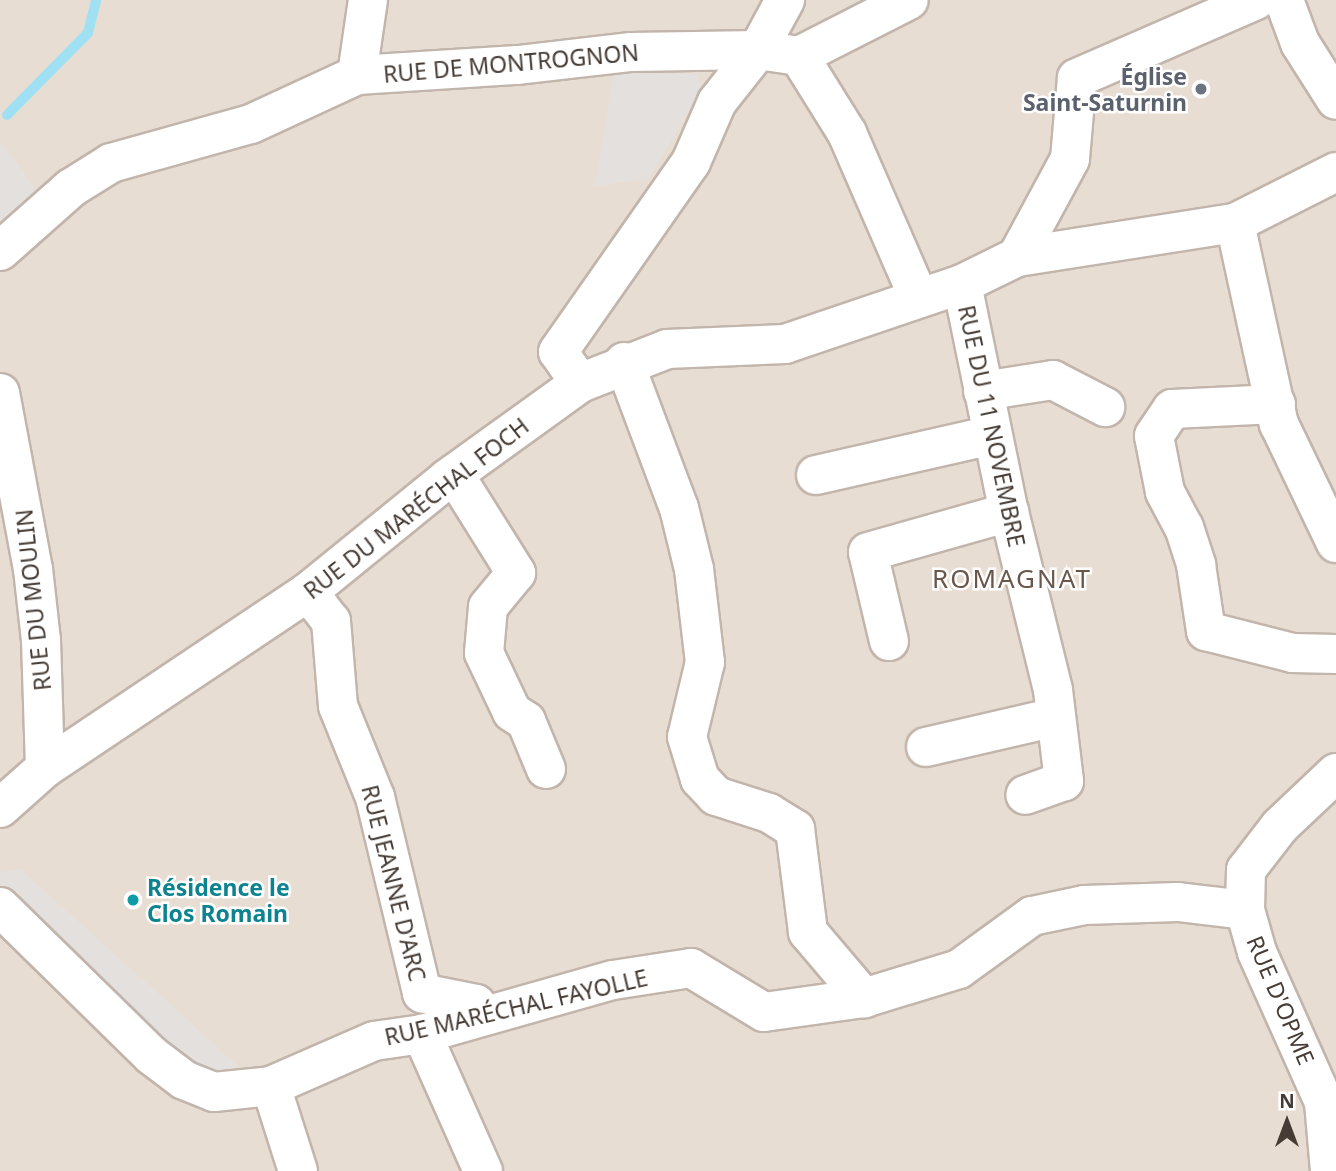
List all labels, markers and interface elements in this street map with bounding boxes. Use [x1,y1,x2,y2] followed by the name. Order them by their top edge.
[382,38,640,88] street label: RUE DE MONTROGNON
[1023,62,1187,116] place label: Église Saint-Saturnin
[1193,81,1209,97] marker: Église Saint-Saturnin
[953,303,1031,549] street label: RUE DU 11 NOVEMBRE
[298,412,534,604] street label: RUE DU MARÉCHAL FOCH
[10,508,56,692] street label: RUE DU MOULIN
[933,563,1091,595] district label: ROMAGNAT
[356,782,432,984] street label: RUE JEANNE D'ARC
[147,873,290,927] place label: Résidence le Clos Romain
[125,892,141,908] marker: Résidence le Clos Romain
[1241,931,1321,1069] street label: RUE D'OPME
[382,963,650,1051] street label: RUE MARÉCHAL FAYOLLE
[1252,1087,1322,1157] north arrow
[1279,1088,1295,1114] text: N

